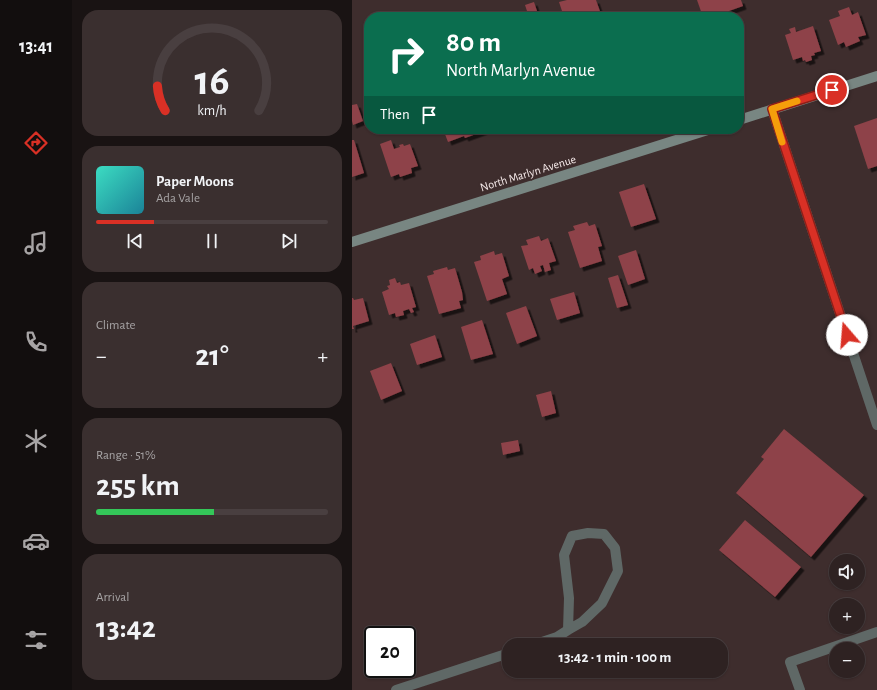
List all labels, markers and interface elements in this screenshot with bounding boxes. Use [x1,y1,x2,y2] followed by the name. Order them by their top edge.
[380,28,432,80] icon: right
[446,29,501,57] text: 80 m
[19,38,53,56] text: 13:41
[194,61,230,102] text: 16
[446,62,595,80] text: North Marlyn Avenue
[815,73,849,107] pin
[821,79,843,101] icon: arrive
[197,104,227,118] text: km/h
[418,104,440,126] icon: arrive
[380,107,410,122] text: Then
[22,129,50,157] icon: directions
[479,153,578,194] street label: North Marlyn Avenue
[156,174,234,189] text: Paper Moons
[156,192,200,205] text: Ada Vale
[22,229,50,257] icon: music
[124,230,146,252] icon: previous
[201,230,223,252] icon: pause
[278,230,300,252] icon: next
[826,314,868,356] position arrow
[96,319,135,332] text: Climate
[22,328,50,356] icon: phone
[195,341,229,371] text: 21°
[96,345,107,367] text: −
[317,345,328,367] text: +
[22,427,50,455] icon: climate
[96,449,156,462] text: Range · 51%
[96,471,180,501] text: 255 km
[22,527,50,555] icon: car
[829,554,865,678] map controls
[829,554,865,590] button: sound
[96,591,129,604] text: Arrival
[829,598,865,634] button: +
[96,613,156,643] text: 13:42
[22,626,50,654] icon: filters
[364,626,416,678] speed limit sign: 20
[829,642,865,678] button: −
[559,650,671,665] text: 13:42 · 1 min · 100 m

